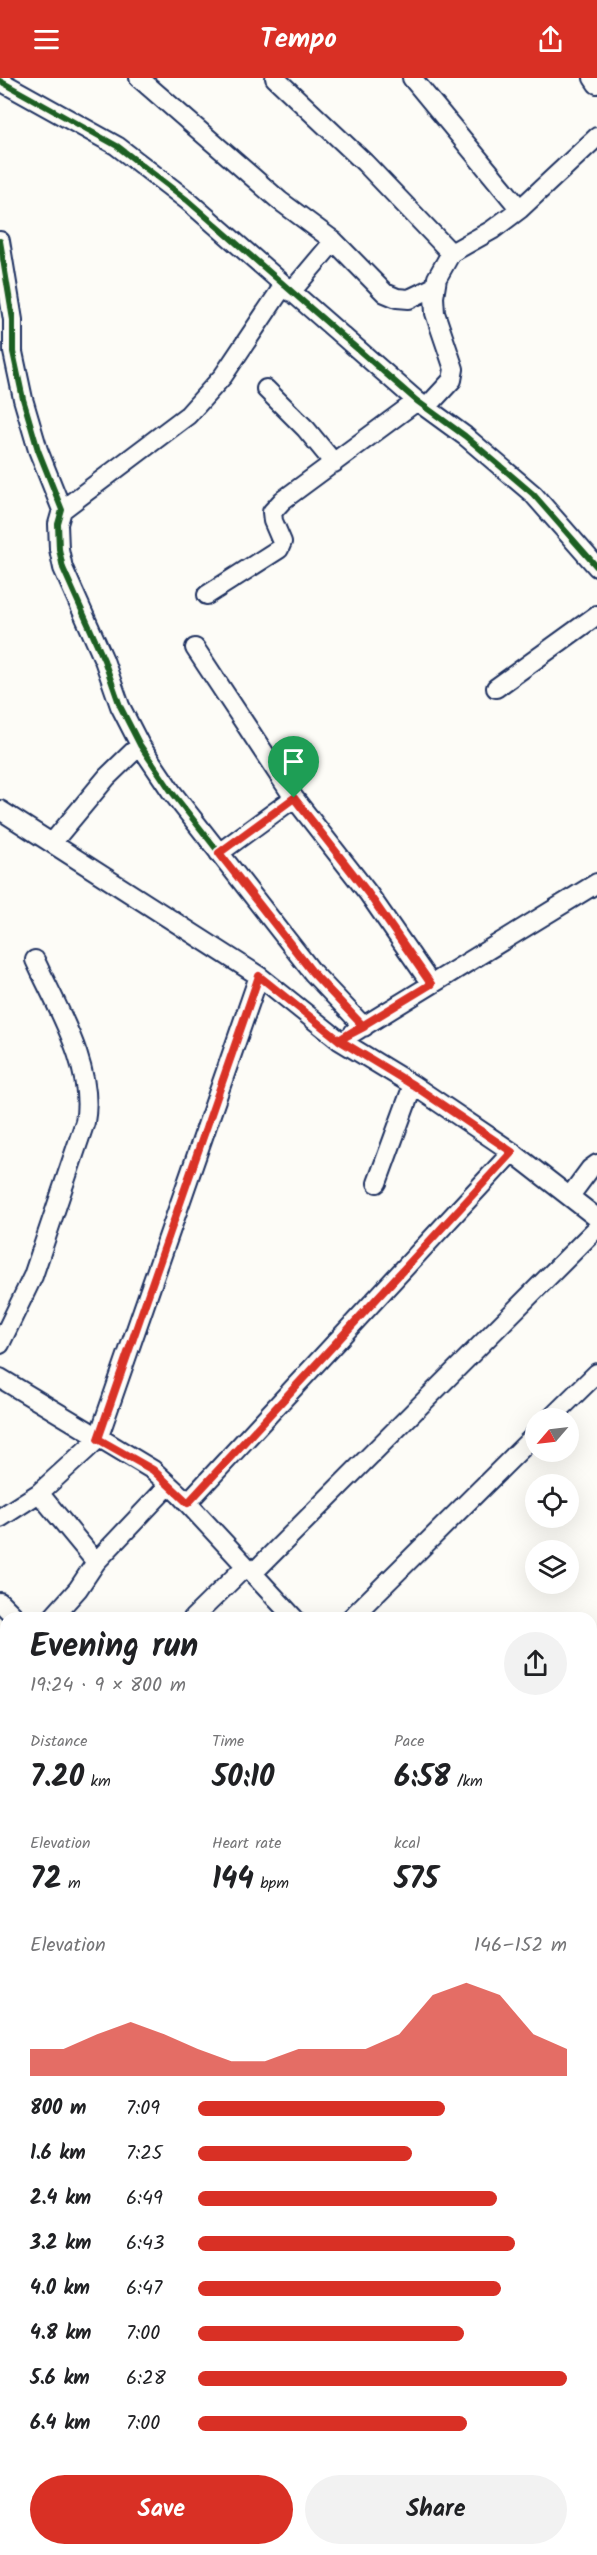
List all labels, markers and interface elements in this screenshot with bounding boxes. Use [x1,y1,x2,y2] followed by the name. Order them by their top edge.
[260,18,337,61] text: Tempo
[30,23,63,56] icon: menu
[534,23,567,56] icon: share
[268,736,319,798] pin
[277,745,310,778] icon: arrive
[525,1408,579,1462] north arrow
[525,1408,579,1594] map controls
[525,1474,579,1528] button: locate
[525,1540,579,1594] button: layers
[30,1621,198,1674] text: Evening run
[504,1632,567,1695] button: share
[30,1670,186,1702] text: 19:24 · 9 × 800 m
[30,1729,88,1754] text: Distance
[212,1729,244,1754] text: Time
[394,1729,425,1754] text: Pace
[30,1754,84,1802] text: 7.20
[212,1754,274,1802] text: 50:10
[394,1754,451,1802] text: 6:58
[84,1769,111,1794] text: km
[451,1769,483,1794] text: /km
[30,1831,91,1856] text: Elevation
[212,1831,282,1856] text: Heart rate
[394,1831,420,1856] text: kcal
[30,1856,62,1904] text: 72
[212,1856,254,1904] text: 144
[394,1856,439,1904] text: 575
[62,1871,81,1896] text: m
[254,1871,289,1896] text: bpm
[30,1930,106,1962] text: Elevation
[474,1930,567,1962] text: 146–152 m
[30,2093,86,2125] text: 800 m
[126,2093,160,2125] text: 7:09
[30,2138,86,2170] text: 1.6 km
[126,2138,163,2170] text: 7:25
[30,2183,91,2215] text: 2.4 km
[126,2183,163,2215] text: 6:49
[30,2228,91,2260] text: 3.2 km
[126,2228,164,2260] text: 6:43
[30,2273,90,2305] text: 4.0 km
[126,2273,162,2305] text: 6:47
[30,2318,91,2350] text: 4.8 km
[126,2318,160,2350] text: 7:00
[30,2363,90,2395] text: 5.6 km
[126,2363,166,2395] text: 6:28
[30,2408,90,2440] text: 6.4 km
[126,2408,160,2440] text: 7:00
[30,2475,293,2544] button: Save
[305,2475,567,2544] button: Share

